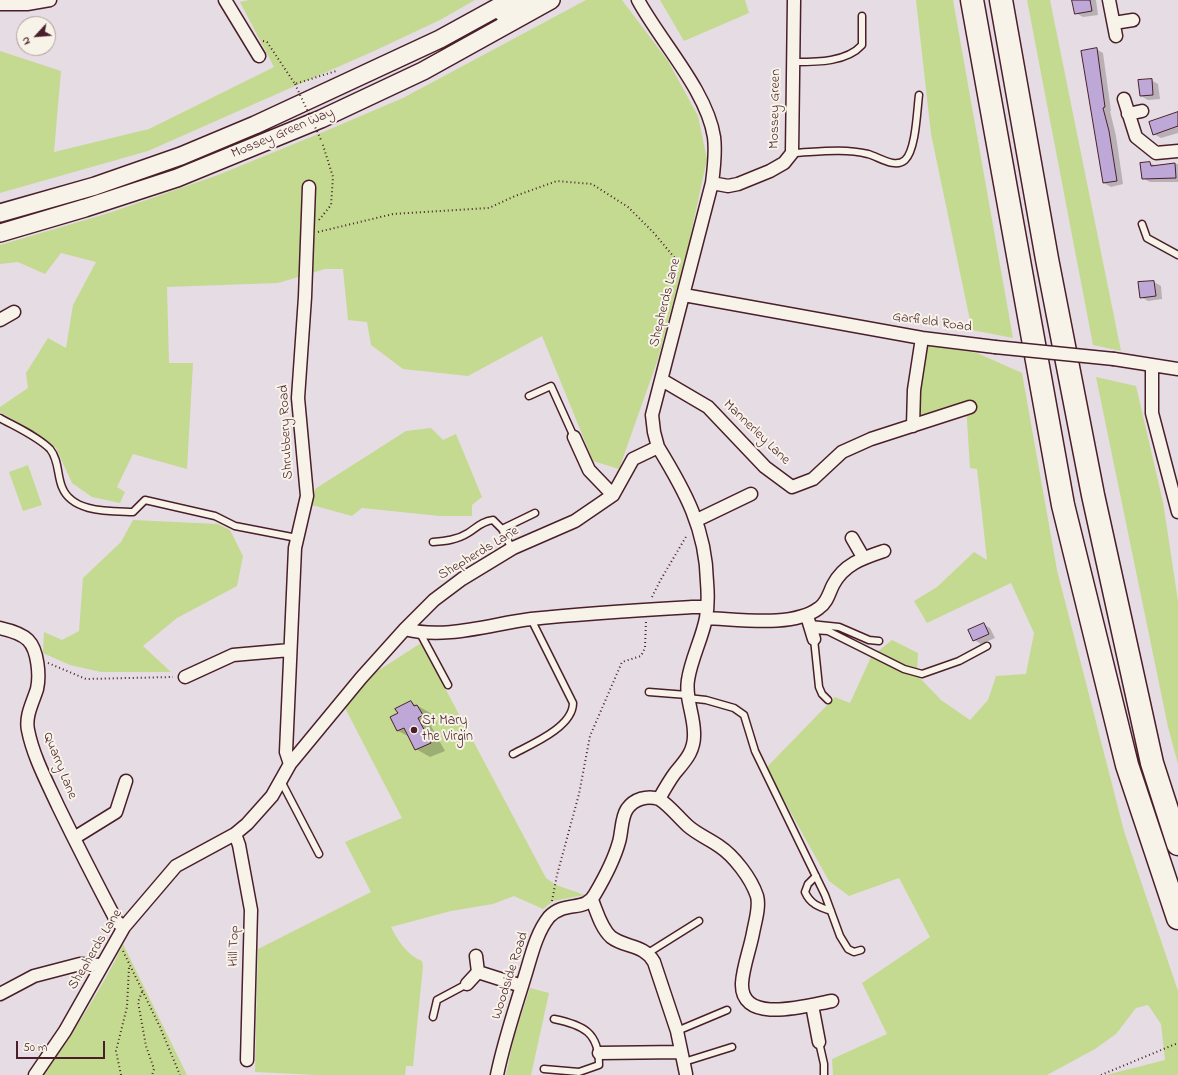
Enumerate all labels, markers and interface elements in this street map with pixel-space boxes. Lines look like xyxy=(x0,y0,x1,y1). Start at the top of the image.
north arrow xyxy=(16,16,56,56)
text: N xyxy=(17,34,35,48)
street label: Mossey Green xyxy=(767,69,785,149)
street label: Mossey Green Way xyxy=(229,105,337,163)
street label: Shepherds Lane xyxy=(647,257,685,349)
street label: Garfield Road xyxy=(891,309,973,337)
street label: Shrubbery Road xyxy=(276,384,298,480)
street label: Mannerley Lane xyxy=(719,397,793,469)
street label: Shepherds Lane xyxy=(436,523,522,585)
place label: St Mary the Virgin xyxy=(422,714,473,746)
marker: St Mary the Virgin xyxy=(409,725,419,735)
street label: Quarry Lane xyxy=(38,730,80,802)
street label: Shepherds Lane xyxy=(65,907,127,993)
street label: Hill Top xyxy=(226,925,244,967)
street label: Woodside Road xyxy=(489,930,533,1022)
scale bar xyxy=(18,1033,107,1059)
text: 50 m xyxy=(23,1039,47,1057)

